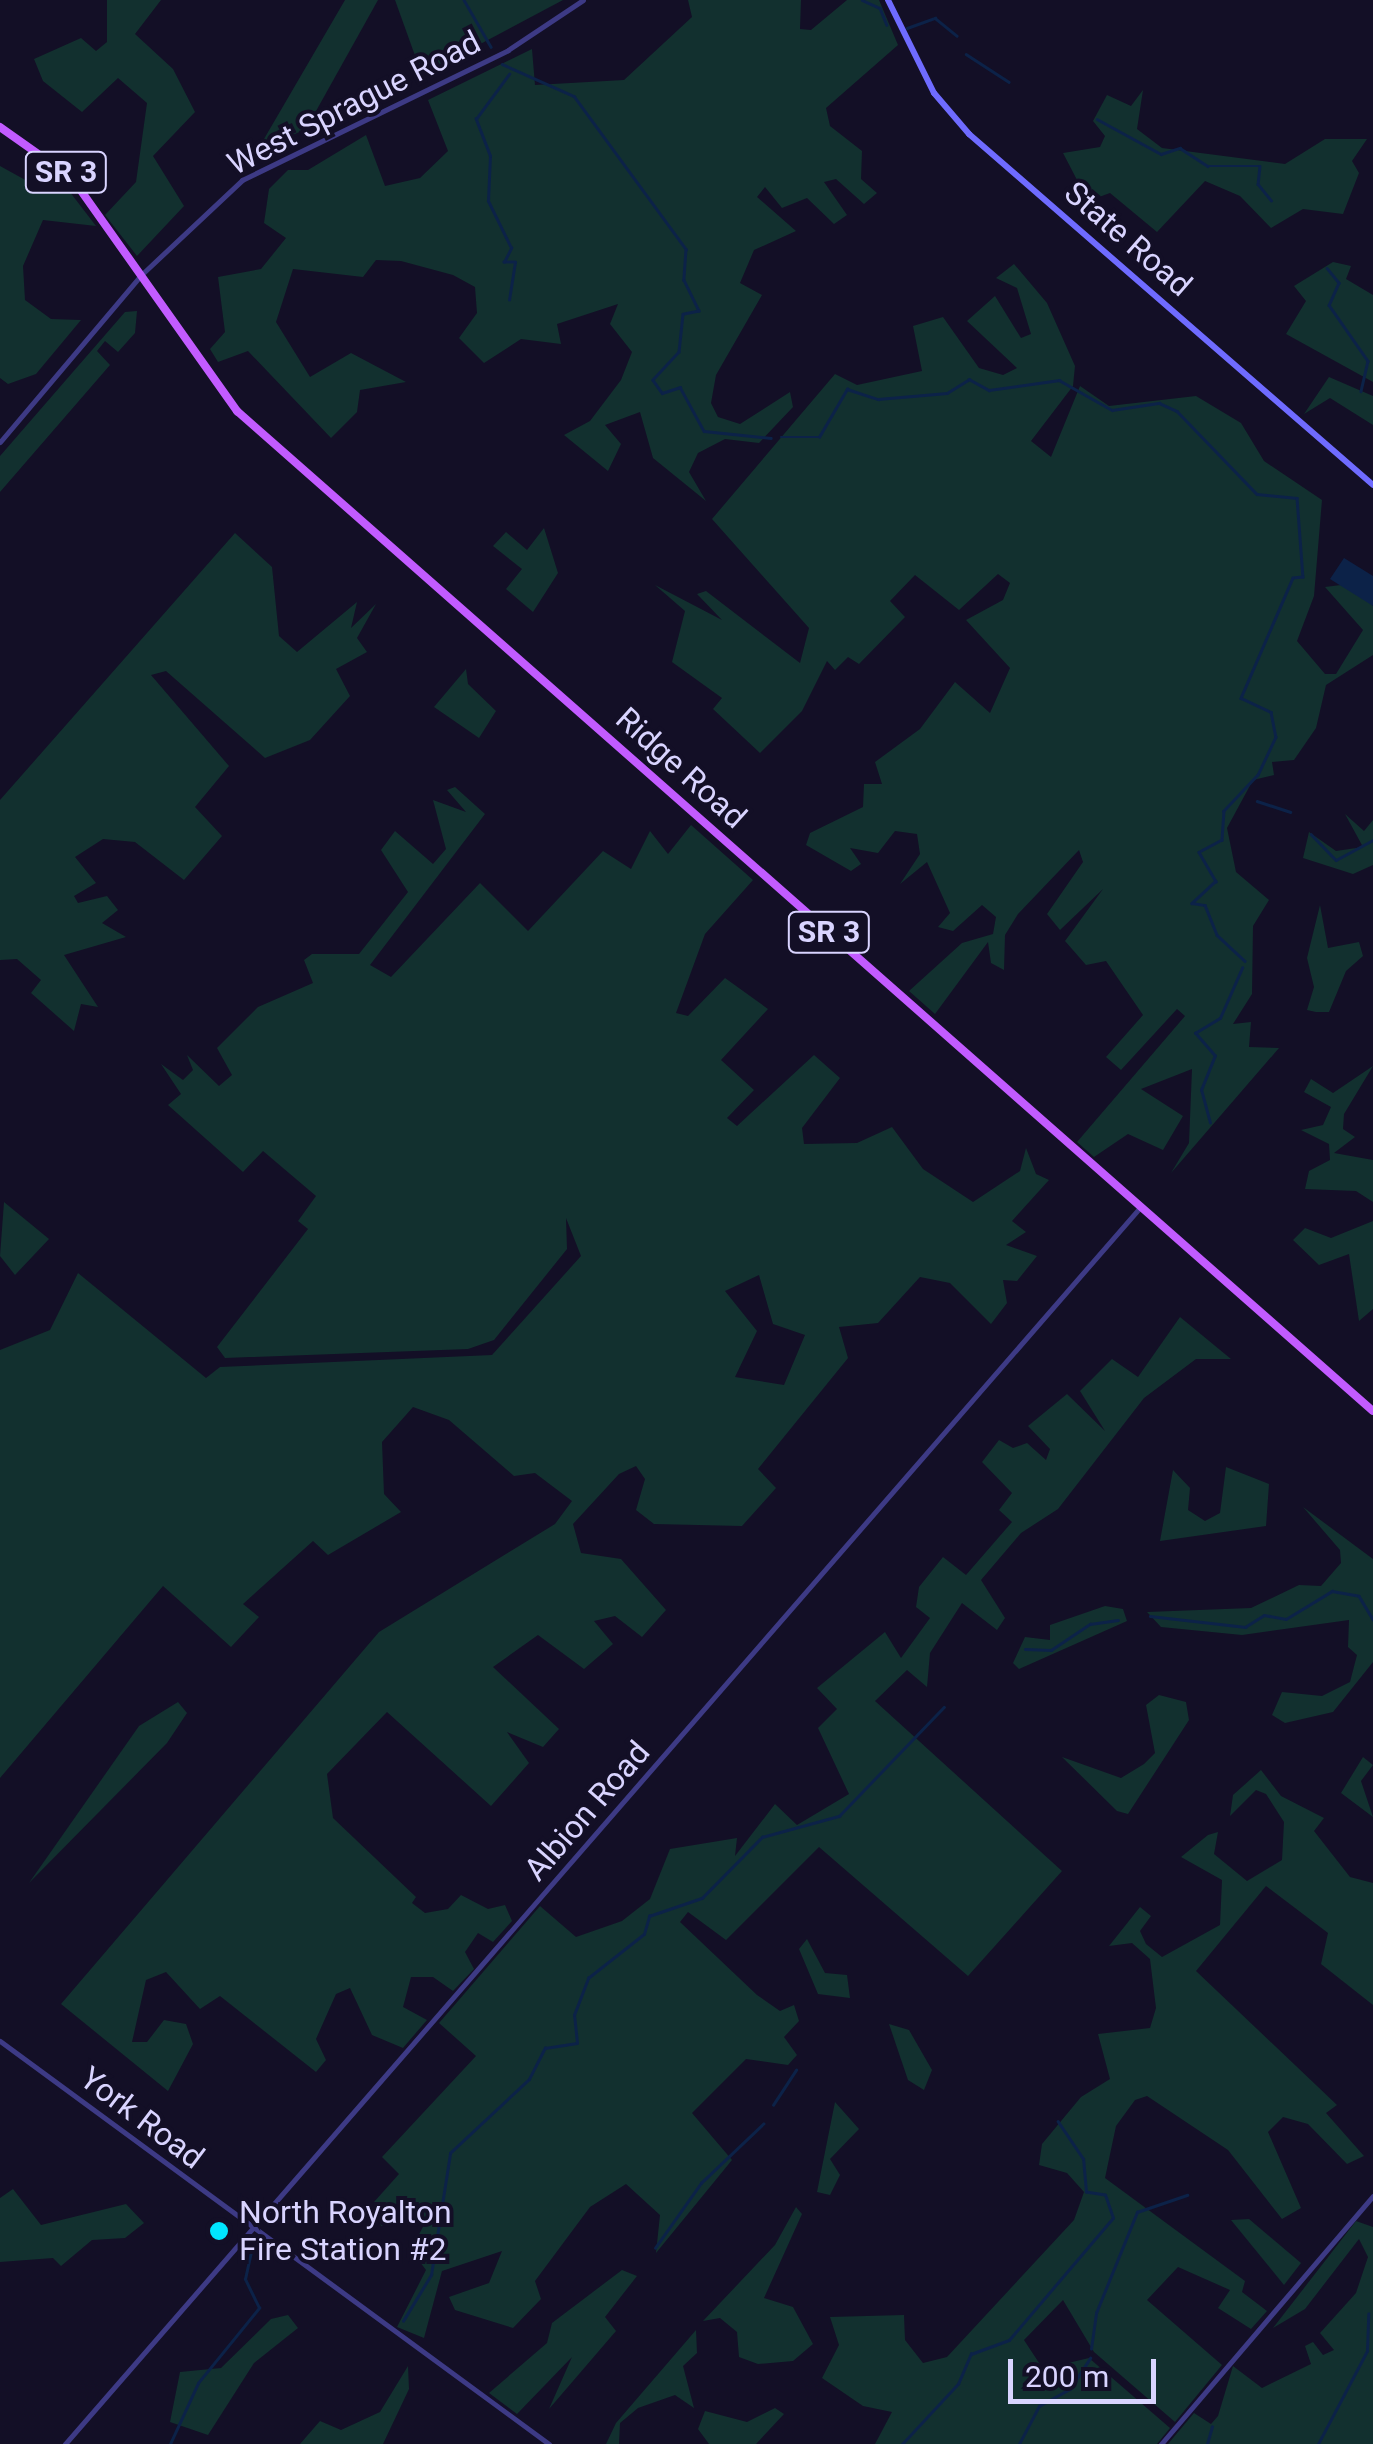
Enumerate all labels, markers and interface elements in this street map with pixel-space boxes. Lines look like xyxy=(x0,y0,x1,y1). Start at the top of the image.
street label: West Sprague Road xyxy=(221,23,487,183)
road number: SR 3 xyxy=(23,147,108,197)
street label: State Road xyxy=(1057,173,1199,305)
street label: Ridge Road xyxy=(608,700,754,836)
road number: SR 3 xyxy=(786,907,872,957)
street label: Albion Road xyxy=(516,1734,658,1888)
street label: York Road xyxy=(73,2059,211,2177)
place label: North Royalton Fire Station #2 xyxy=(239,2194,452,2269)
marker: North Royalton Fire Station #2 xyxy=(208,2220,230,2242)
scale bar xyxy=(1013,2339,1160,2401)
text: 200 m xyxy=(1025,2359,1109,2394)

